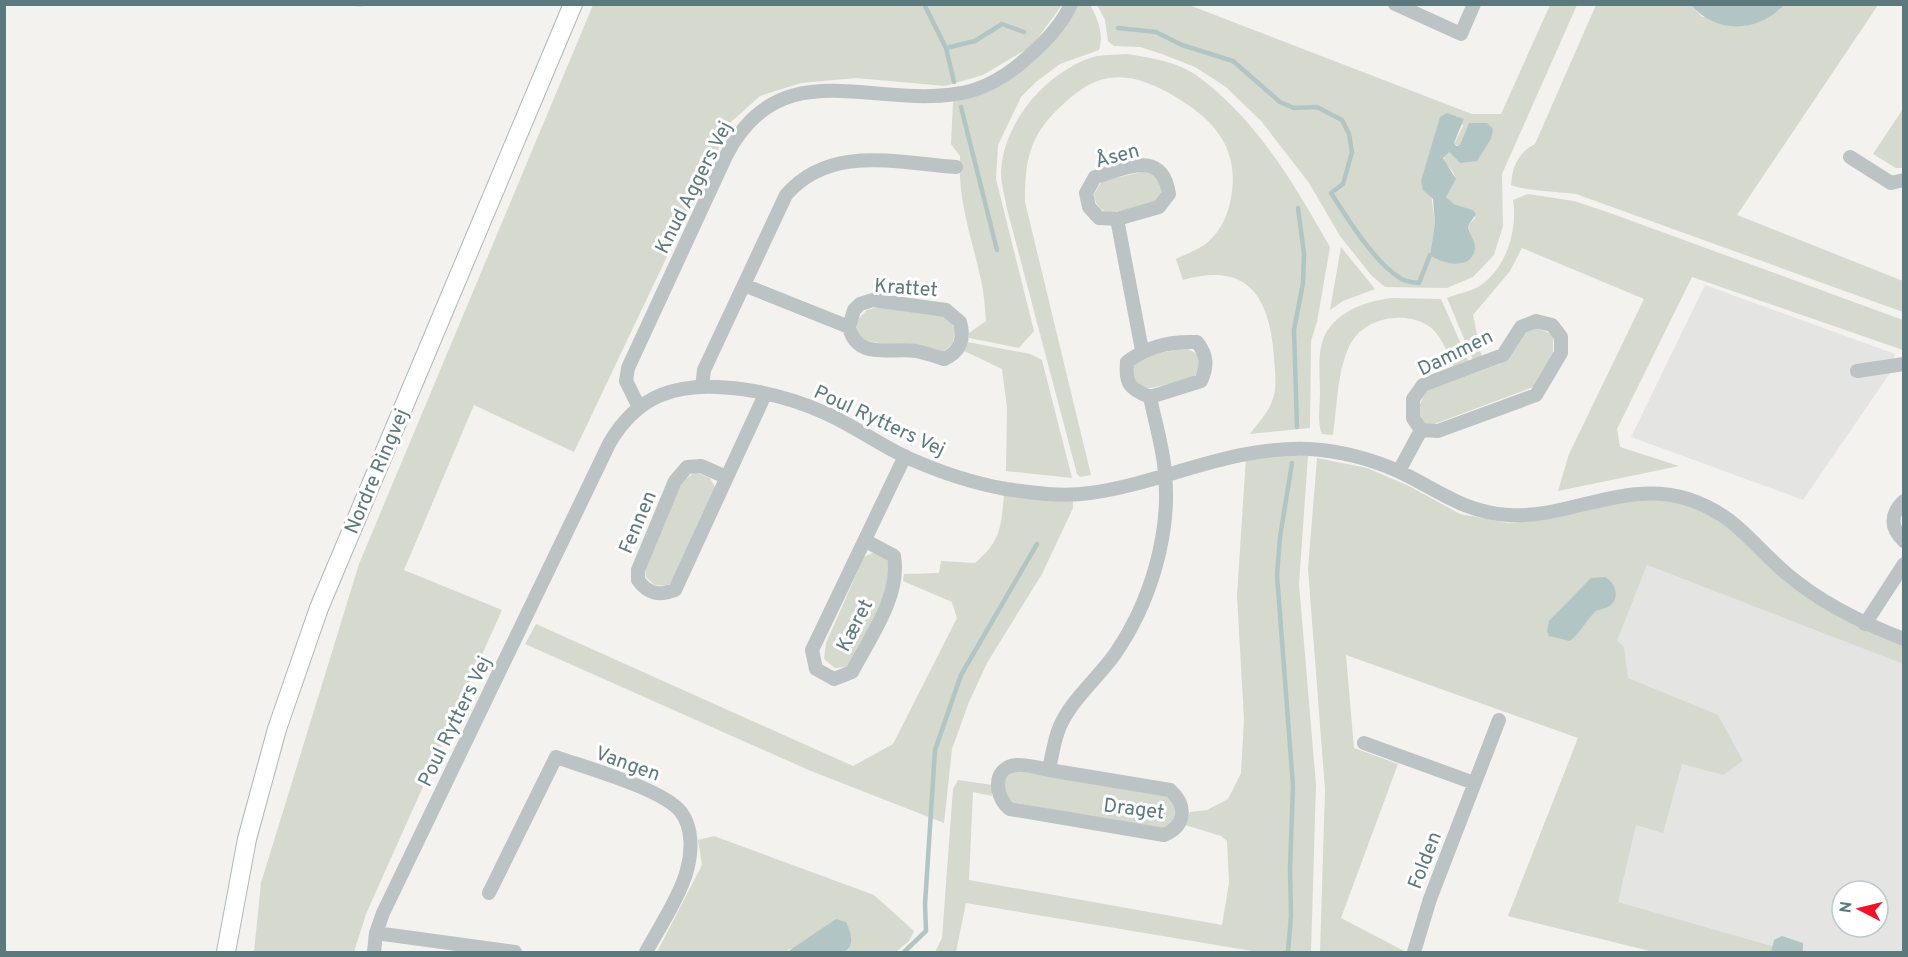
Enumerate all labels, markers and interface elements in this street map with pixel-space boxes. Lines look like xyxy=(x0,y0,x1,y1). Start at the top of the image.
street label: Knud Aggers Vej xyxy=(650,117,739,259)
street label: Åsen xyxy=(1092,138,1143,175)
street label: Krattet xyxy=(873,274,938,304)
street label: Dammen xyxy=(1414,324,1498,383)
street label: Poul Rytters Vej xyxy=(809,380,949,464)
street label: Nordre Ringvej xyxy=(340,405,416,538)
street label: Fennen xyxy=(614,487,664,558)
street label: Kæret xyxy=(832,595,880,657)
street label: Poul Rytters Vej xyxy=(413,652,499,791)
street label: Vangen xyxy=(591,741,663,789)
street label: Draget xyxy=(1102,793,1166,827)
street label: Folden xyxy=(1403,828,1449,893)
north arrow xyxy=(1830,879,1890,939)
text: N xyxy=(1836,900,1858,914)

